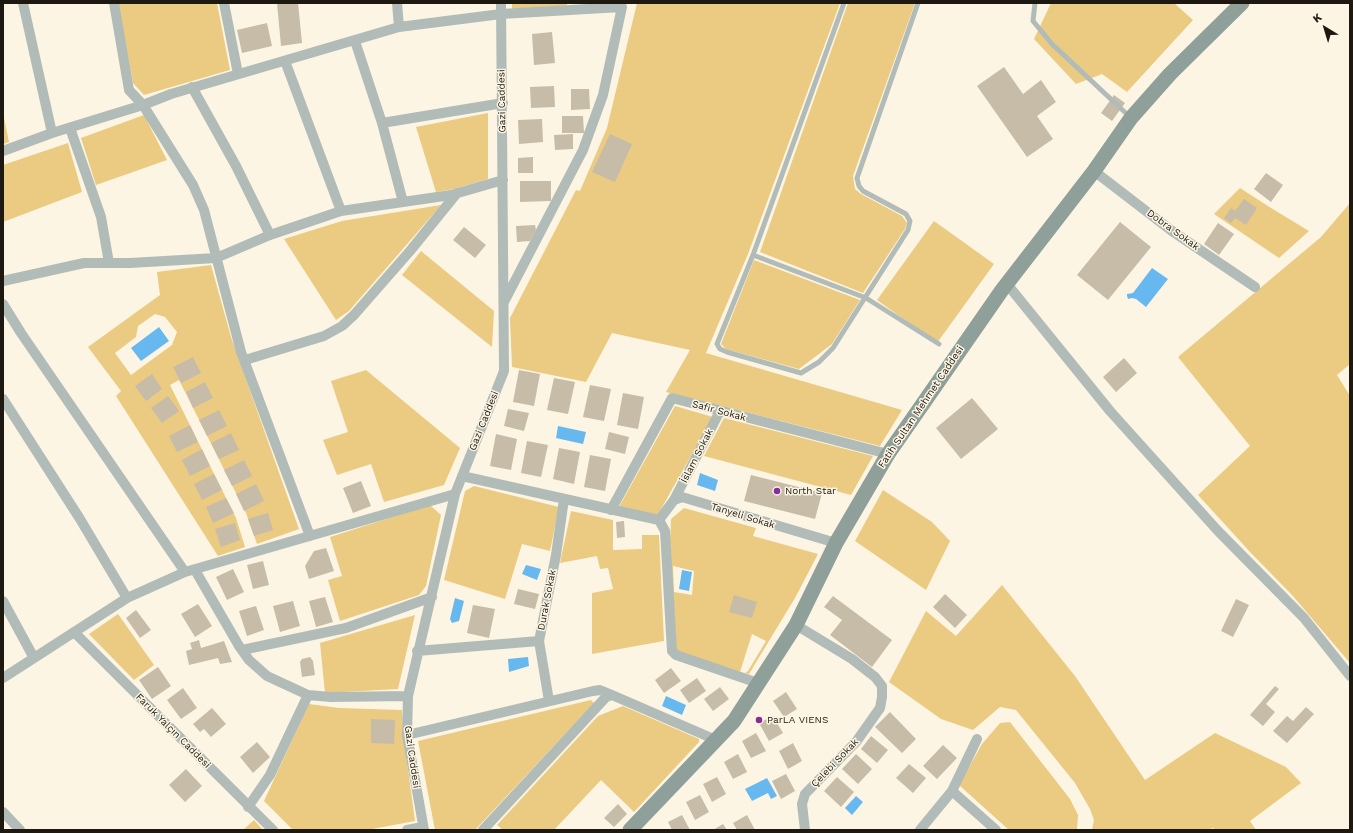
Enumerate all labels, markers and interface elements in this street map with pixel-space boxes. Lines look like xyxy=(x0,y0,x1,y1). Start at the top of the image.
north arrow xyxy=(1305,8,1345,48)
text: K xyxy=(1310,11,1324,26)
street label: Gazi Caddesi xyxy=(495,69,509,133)
street label: Dobra Sokak xyxy=(1144,207,1202,253)
street label: Fatih Sultan Mehmet Caddesi xyxy=(876,344,966,470)
street label: Gazi Caddesi xyxy=(467,390,501,452)
street label: Safir Sokak xyxy=(691,398,747,424)
street label: İslam Sokak xyxy=(678,427,716,485)
place label: North Star xyxy=(785,485,836,497)
marker: North Star xyxy=(772,486,782,496)
street label: Tanyeli Sokak xyxy=(710,501,776,531)
street label: Durak Sokak xyxy=(535,569,559,631)
street label: Faruk Yalçın Caddesi xyxy=(133,691,213,771)
place label: ParLA VIENS xyxy=(767,714,828,726)
marker: ParLA VIENS xyxy=(754,715,764,725)
street label: Gazi Caddesi xyxy=(402,725,422,789)
street label: Çelebi Sokak xyxy=(809,736,861,790)

